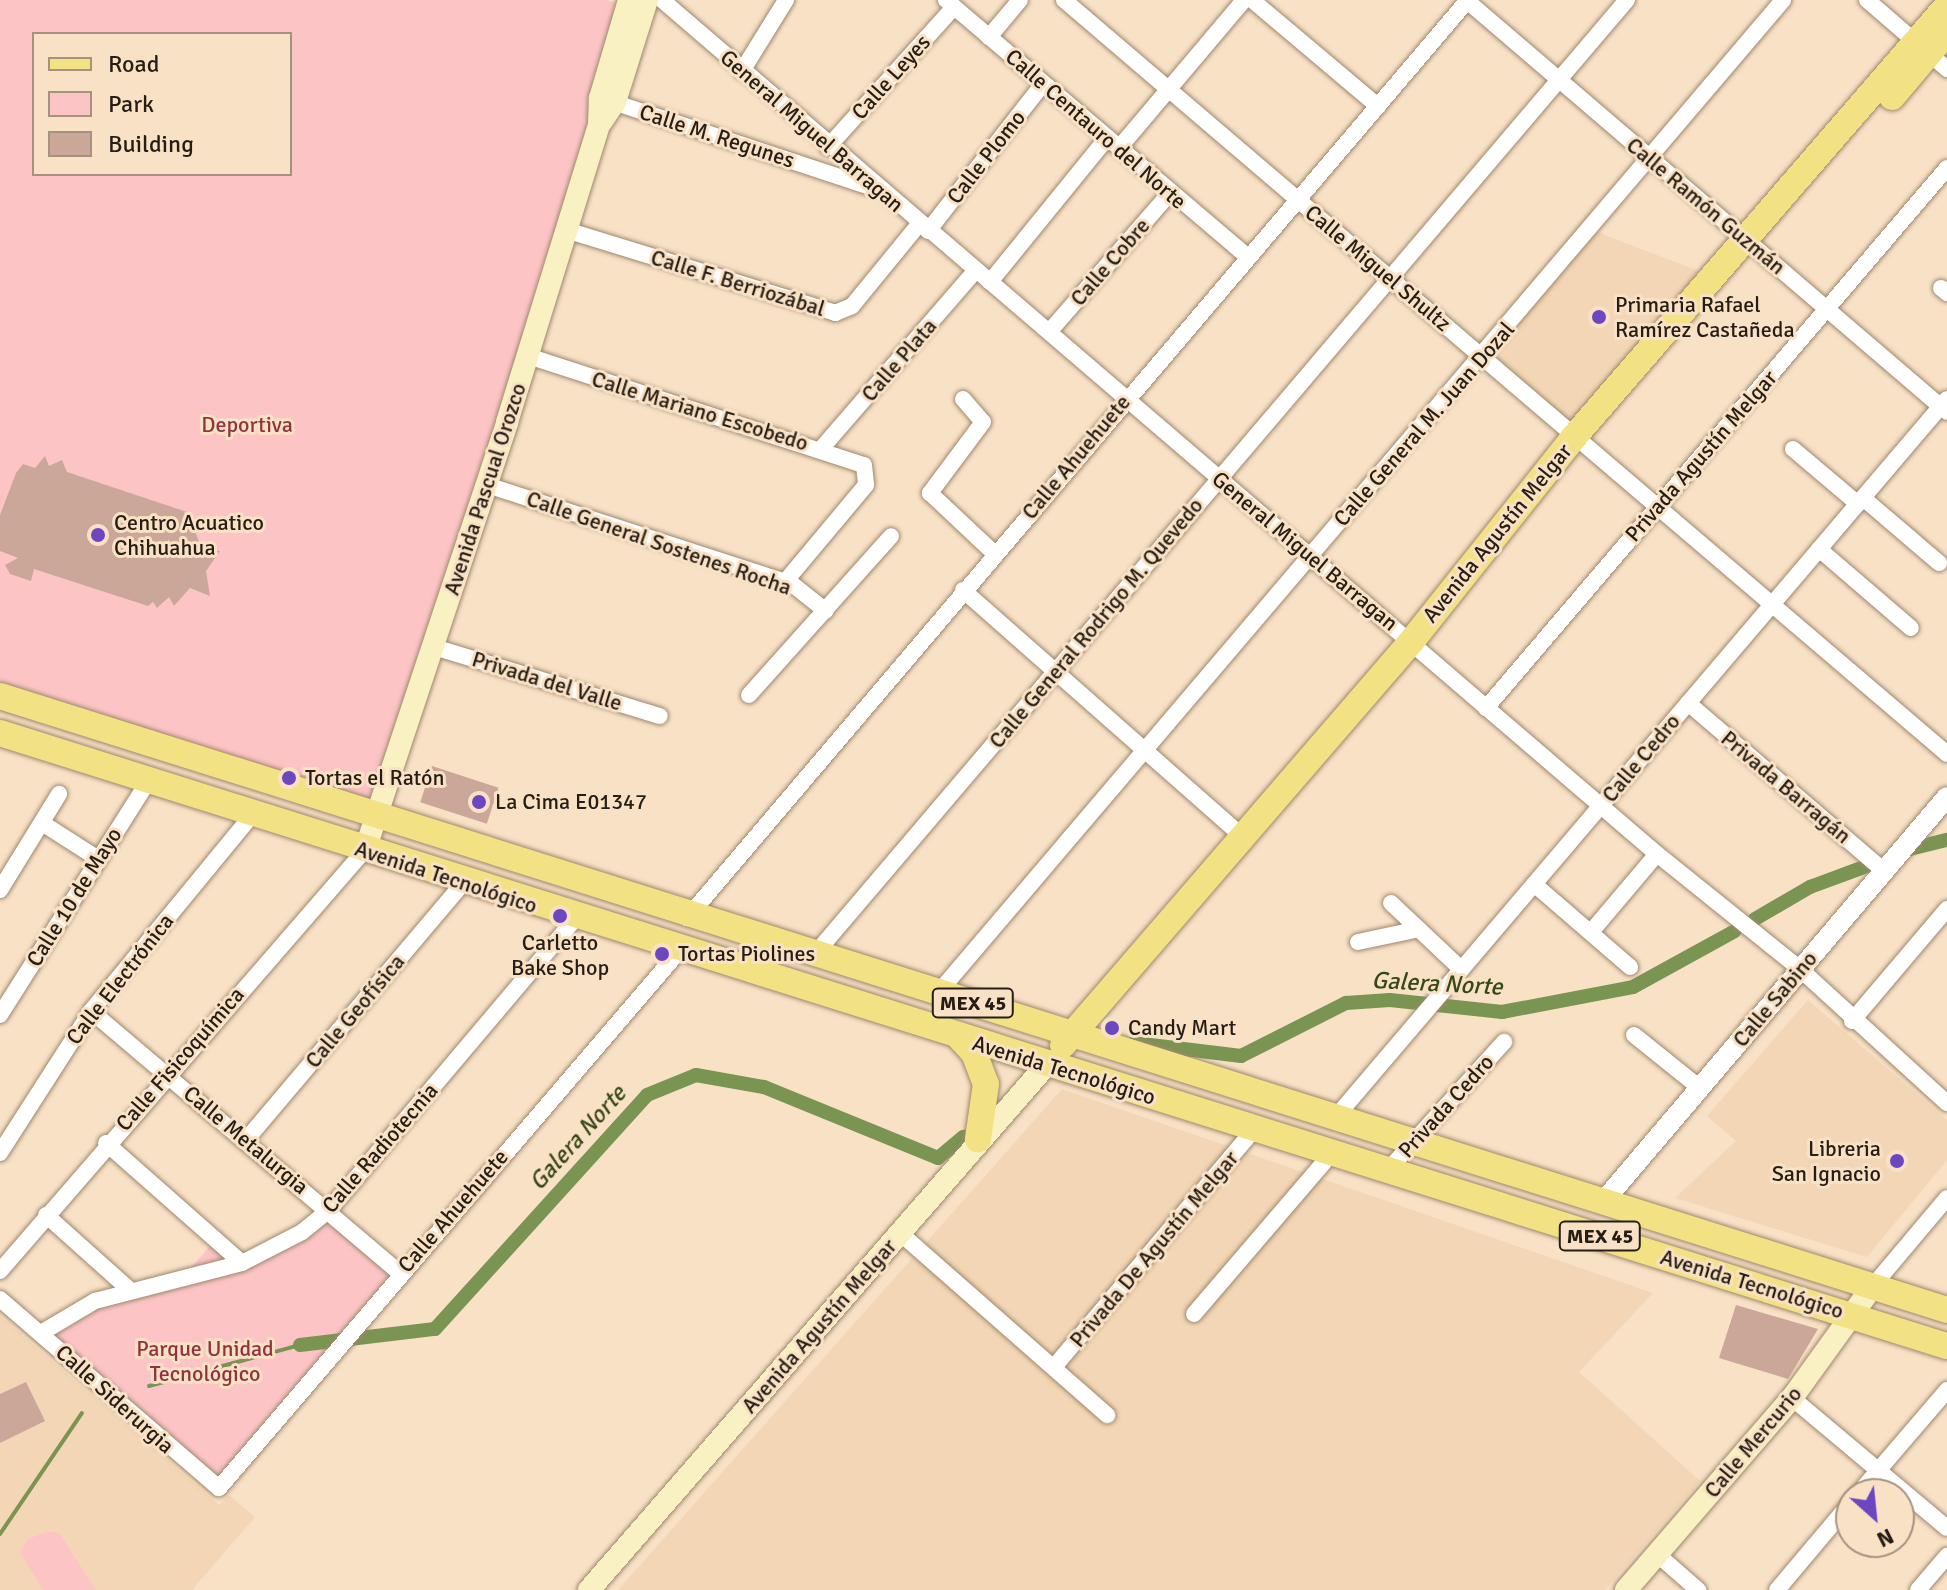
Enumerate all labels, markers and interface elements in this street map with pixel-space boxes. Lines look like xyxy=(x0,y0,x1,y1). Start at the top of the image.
street label: Calle Leyes xyxy=(846,29,936,125)
legend xyxy=(32,32,292,176)
street label: Calle Centauro del Norte xyxy=(1000,43,1192,215)
street label: General Miguel Barragan xyxy=(715,44,909,218)
text: Road xyxy=(108,49,159,79)
text: Park xyxy=(108,89,154,119)
street label: Calle M. Regunes xyxy=(636,99,798,173)
street label: Calle Plomo xyxy=(941,105,1031,209)
text: Building xyxy=(108,129,194,159)
street label: Calle Ramón Guzmán xyxy=(1621,132,1791,280)
street label: Calle Miguel Shultz xyxy=(1300,199,1456,337)
street label: Calle Cobre xyxy=(1065,213,1155,311)
street label: Calle F. Berriozábal xyxy=(648,244,828,322)
place label: Primaria Rafael Ramírez Castañeda xyxy=(1615,291,1795,342)
marker: Primaria Rafael Ramírez Castañeda xyxy=(1590,308,1608,326)
street label: Calle Plata xyxy=(856,313,942,407)
street label: Calle General M. Juan Dozal xyxy=(1328,316,1520,532)
street label: Privada Agustín Melgar xyxy=(1619,365,1783,547)
street label: Calle Mariano Escobedo xyxy=(589,366,811,456)
street label: Avenida Pascual Orozco xyxy=(438,380,532,598)
street label: Calle Ahuehuete xyxy=(1016,389,1136,525)
park label: Deportiva xyxy=(201,412,293,438)
street label: Avenida Agustín Melgar xyxy=(1417,438,1577,628)
street label: General Miguel Barragan xyxy=(1207,466,1403,636)
street label: Calle General Sostenes Rocha xyxy=(523,485,795,601)
street label: Calle General Rodrigo M. Quevedo xyxy=(983,492,1209,754)
place label: Centro Acuatico Chihuahua xyxy=(114,509,264,560)
marker: Centro Acuatico Chihuahua xyxy=(89,526,107,544)
street label: Privada del Valle xyxy=(469,646,625,716)
street label: Calle Cedro xyxy=(1596,708,1686,808)
street label: Privada Barragán xyxy=(1716,725,1856,849)
place label: Tortas el Ratón xyxy=(305,765,445,791)
marker: Tortas el Ratón xyxy=(280,769,298,787)
place label: La Cima E01347 xyxy=(495,789,647,815)
marker: La Cima E01347 xyxy=(470,793,488,811)
street label: Calle 10 de Mayo xyxy=(21,823,127,971)
street label: Avenida Tecnológico xyxy=(352,835,540,919)
marker: Carletto Bake Shop xyxy=(551,907,569,925)
street label: Calle Electrónica xyxy=(61,908,179,1050)
place label: Carletto Bake Shop xyxy=(511,929,609,980)
place label: Tortas Piolines xyxy=(678,941,815,967)
marker: Tortas Piolines xyxy=(653,945,671,963)
street label: Calle Sabino xyxy=(1727,946,1823,1052)
street label: Calle Geofísica xyxy=(300,949,410,1073)
water label: Galera Norte xyxy=(1371,966,1503,1002)
street label: Calle Fisicoquímica xyxy=(110,982,250,1136)
road number: MEX 45 xyxy=(931,987,1015,1019)
place label: Candy Mart xyxy=(1128,1015,1236,1041)
marker: Candy Mart xyxy=(1103,1019,1121,1037)
street label: Avenida Tecnológico xyxy=(969,1030,1159,1110)
street label: Privada Cedro xyxy=(1393,1049,1499,1163)
street label: Calle Radiotecnia xyxy=(316,1078,444,1218)
street label: Calle Metalurgia xyxy=(178,1080,314,1200)
water label: Galera Norte xyxy=(524,1080,632,1196)
place label: Libreria San Ignacio xyxy=(1772,1135,1881,1186)
street label: Calle Ahuehuete xyxy=(392,1144,514,1278)
street label: Privada De Agustín Melgar xyxy=(1064,1145,1244,1353)
marker: Libreria San Ignacio xyxy=(1888,1152,1906,1170)
road number: MEX 45 xyxy=(1558,1220,1642,1252)
street label: Avenida Agustín Melgar xyxy=(736,1233,902,1419)
street label: Avenida Tecnológico xyxy=(1657,1244,1847,1324)
park label: Parque Unidad Tecnológico xyxy=(136,1335,274,1386)
street label: Calle Siderurgia xyxy=(50,1339,180,1459)
street label: Calle Mercurio xyxy=(1699,1381,1807,1503)
north arrow xyxy=(1835,1478,1915,1558)
text: N xyxy=(1872,1523,1898,1554)

